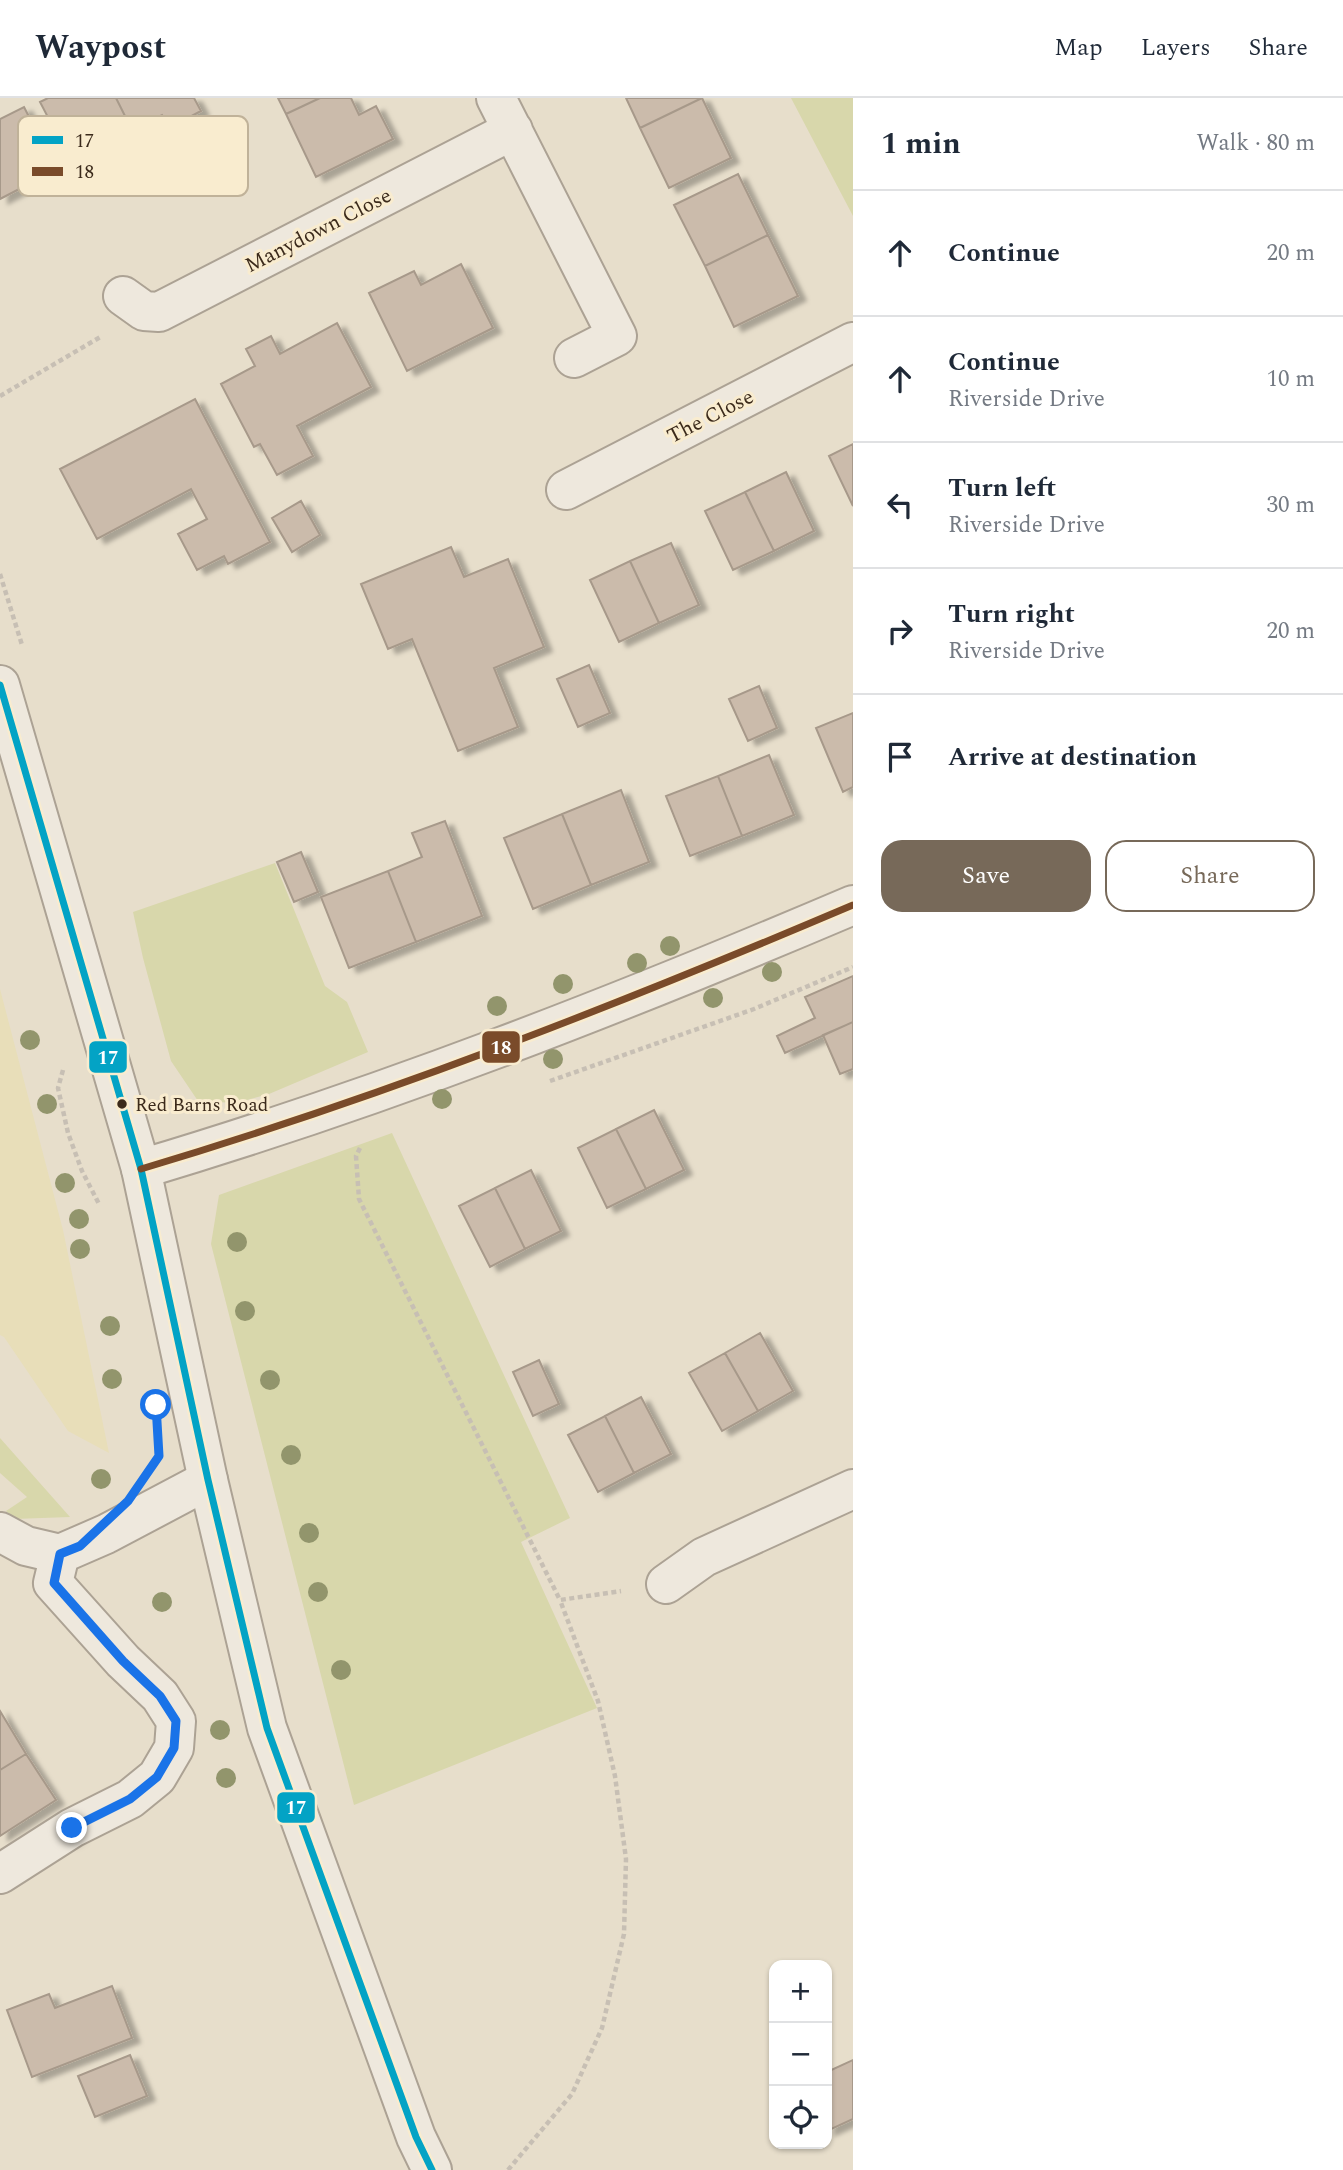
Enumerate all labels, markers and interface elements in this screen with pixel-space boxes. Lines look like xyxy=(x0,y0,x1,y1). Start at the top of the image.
text: Waypost xyxy=(35,23,166,73)
text: Map xyxy=(1054,30,1103,66)
text: Layers xyxy=(1141,30,1211,66)
text: Share xyxy=(1249,30,1308,66)
legend xyxy=(18,116,248,196)
text: 1 min xyxy=(881,121,961,167)
text: Walk · 80 m xyxy=(1196,126,1315,161)
text: 17 xyxy=(75,127,94,156)
text: 18 xyxy=(75,158,94,187)
street label: Manydown Close xyxy=(240,180,397,282)
text: Continue xyxy=(948,233,1060,273)
icon: ahead xyxy=(881,234,919,272)
text: 20 m xyxy=(1266,236,1315,271)
text: Continue xyxy=(948,342,1060,382)
icon: ahead xyxy=(881,360,919,398)
text: 10 m xyxy=(1266,362,1315,397)
street label: The Close xyxy=(661,381,760,452)
text: Riverside Drive xyxy=(948,382,1105,417)
text: Turn left xyxy=(948,468,1056,508)
icon: left xyxy=(881,486,919,524)
text: 30 m xyxy=(1266,488,1315,523)
text: Riverside Drive xyxy=(948,508,1105,543)
text: Turn right xyxy=(948,594,1075,634)
icon: right xyxy=(881,612,919,650)
text: 20 m xyxy=(1266,614,1315,649)
text: Riverside Drive xyxy=(948,634,1105,669)
text: Arrive at destination xyxy=(948,737,1197,777)
icon: arrive xyxy=(881,738,919,776)
button: Save xyxy=(881,840,1091,912)
button: Share xyxy=(1105,840,1315,912)
line badge: 18 xyxy=(481,1030,521,1064)
text: 18 xyxy=(490,1034,512,1063)
line badge: 17 xyxy=(88,1040,128,1074)
text: 17 xyxy=(97,1044,119,1073)
place label: Red Barns Road xyxy=(135,1091,268,1120)
marker: Red Barns Road xyxy=(115,1097,129,1111)
route start xyxy=(140,1389,171,1420)
line badge: 17 xyxy=(276,1791,316,1824)
text: 17 xyxy=(285,1794,307,1823)
route end xyxy=(56,1812,87,1843)
map controls xyxy=(769,1960,832,2149)
button: + xyxy=(769,1960,832,2023)
button: − xyxy=(769,2023,832,2086)
button: locate xyxy=(769,2086,832,2149)

